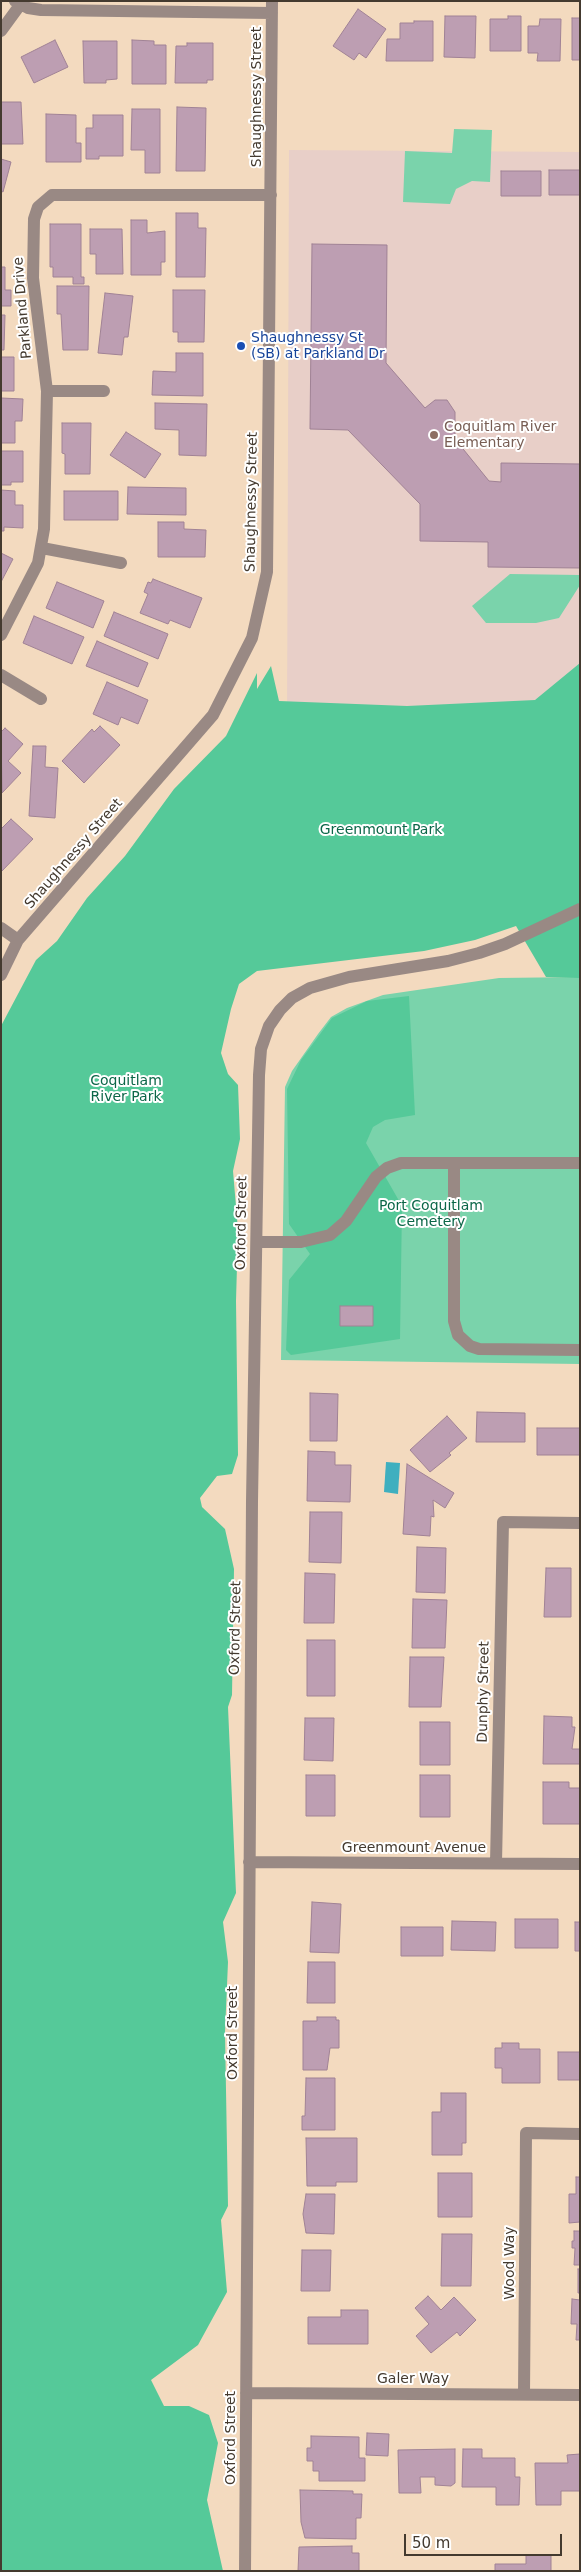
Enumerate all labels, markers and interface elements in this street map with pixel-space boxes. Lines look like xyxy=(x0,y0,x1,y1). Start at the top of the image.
street label: Shaughnessy Street xyxy=(249,27,265,167)
street label: Parkland Drive xyxy=(10,256,36,360)
place label: Shaughnessy St (SB) at Parkland Dr xyxy=(251,330,385,362)
marker: Shaughnessy St (SB) at Parkland Dr xyxy=(235,340,247,352)
place label: Coquitlam River Elementary xyxy=(444,419,556,452)
marker: Coquitlam River Elementary xyxy=(428,429,440,441)
street label: Shaughnessy Street xyxy=(242,432,262,572)
street label: Shaughnessy Street xyxy=(22,796,126,912)
park label: Greenmount Park xyxy=(320,822,442,838)
park label: Coquitlam River Park xyxy=(90,1073,162,1106)
street label: Oxford Street xyxy=(233,1176,251,1270)
park label: Port Coquitlam Cemetery xyxy=(379,1198,483,1230)
street label: Oxford Street xyxy=(227,1581,245,1675)
street label: Dunphy Street xyxy=(475,1641,493,1743)
street label: Greenmount Avenue xyxy=(342,1840,486,1856)
street label: Oxford Street xyxy=(225,1986,241,2080)
street label: Wood Way xyxy=(502,2226,518,2300)
street label: Galer Way xyxy=(377,2371,449,2387)
street label: Oxford Street xyxy=(223,2391,239,2485)
scale bar xyxy=(406,2524,564,2556)
text: 50 m xyxy=(412,2534,450,2552)

